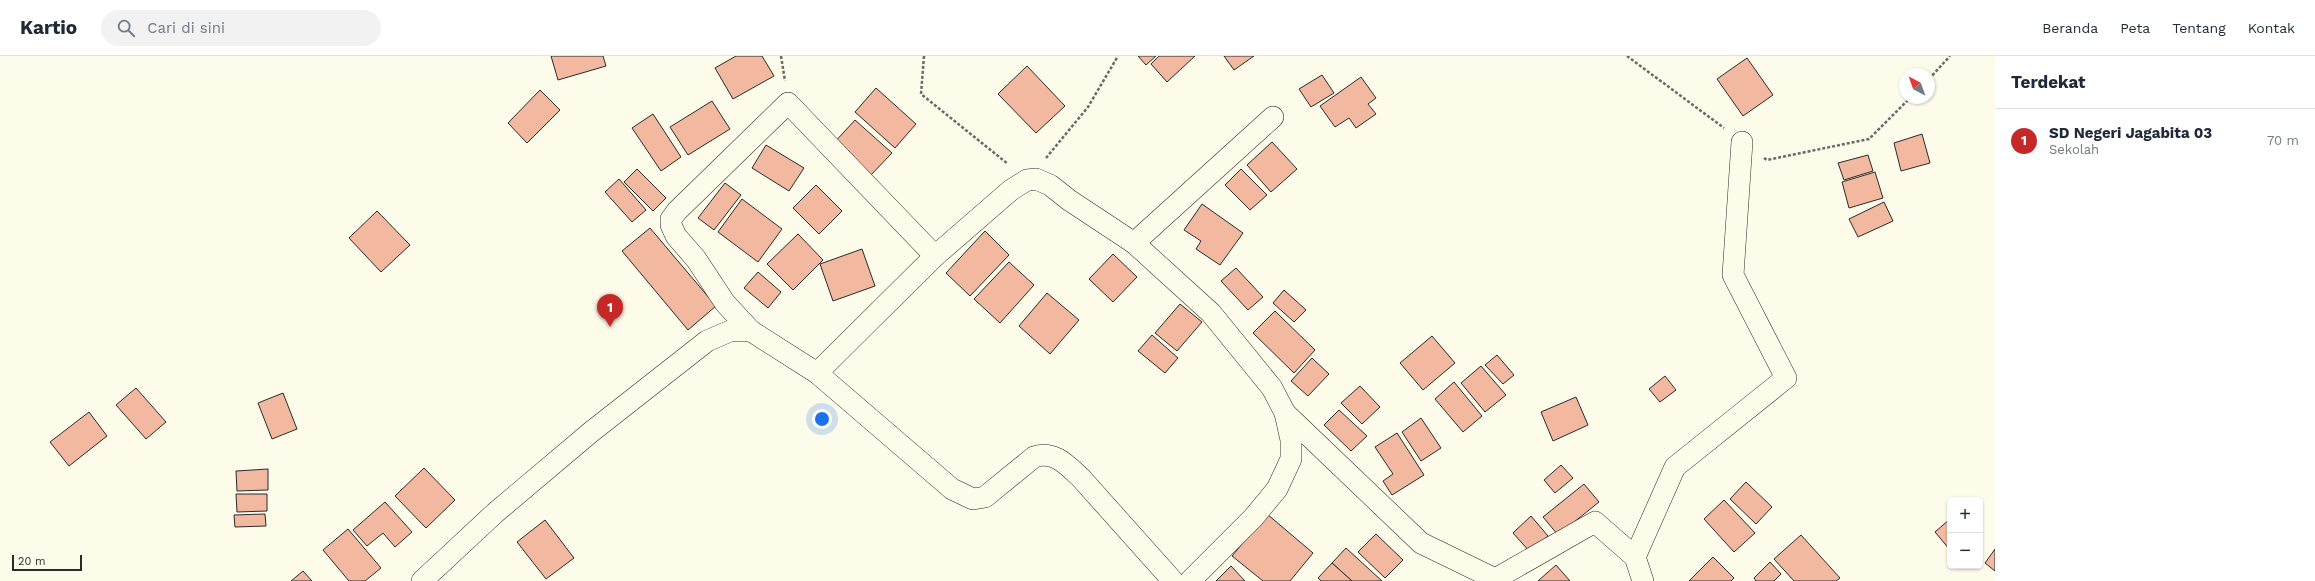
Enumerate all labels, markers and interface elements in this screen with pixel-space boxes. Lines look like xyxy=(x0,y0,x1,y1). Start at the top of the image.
search box xyxy=(101,10,381,46)
text: Kartio xyxy=(20,16,77,39)
icon: search xyxy=(115,17,137,39)
text: Cari di sini xyxy=(147,19,225,37)
text: Beranda xyxy=(2042,20,2098,36)
text: Peta xyxy=(2120,20,2150,36)
text: Tentang xyxy=(2172,20,2226,36)
text: Kontak xyxy=(2248,20,2295,36)
north arrow xyxy=(1899,68,1935,104)
text: Terdekat xyxy=(2011,72,2086,92)
text: SD Negeri Jagabita 03 xyxy=(2049,124,2212,142)
text: 1 xyxy=(2021,133,2027,148)
text: 70 m xyxy=(2267,133,2299,148)
text: Sekolah xyxy=(2049,142,2099,157)
pin: 1 xyxy=(597,294,623,327)
your location xyxy=(812,409,832,429)
map controls xyxy=(1947,497,1983,569)
button: + xyxy=(1947,497,1983,533)
button: − xyxy=(1947,533,1983,569)
scale bar xyxy=(12,553,82,572)
text: 20 m xyxy=(18,555,46,568)

